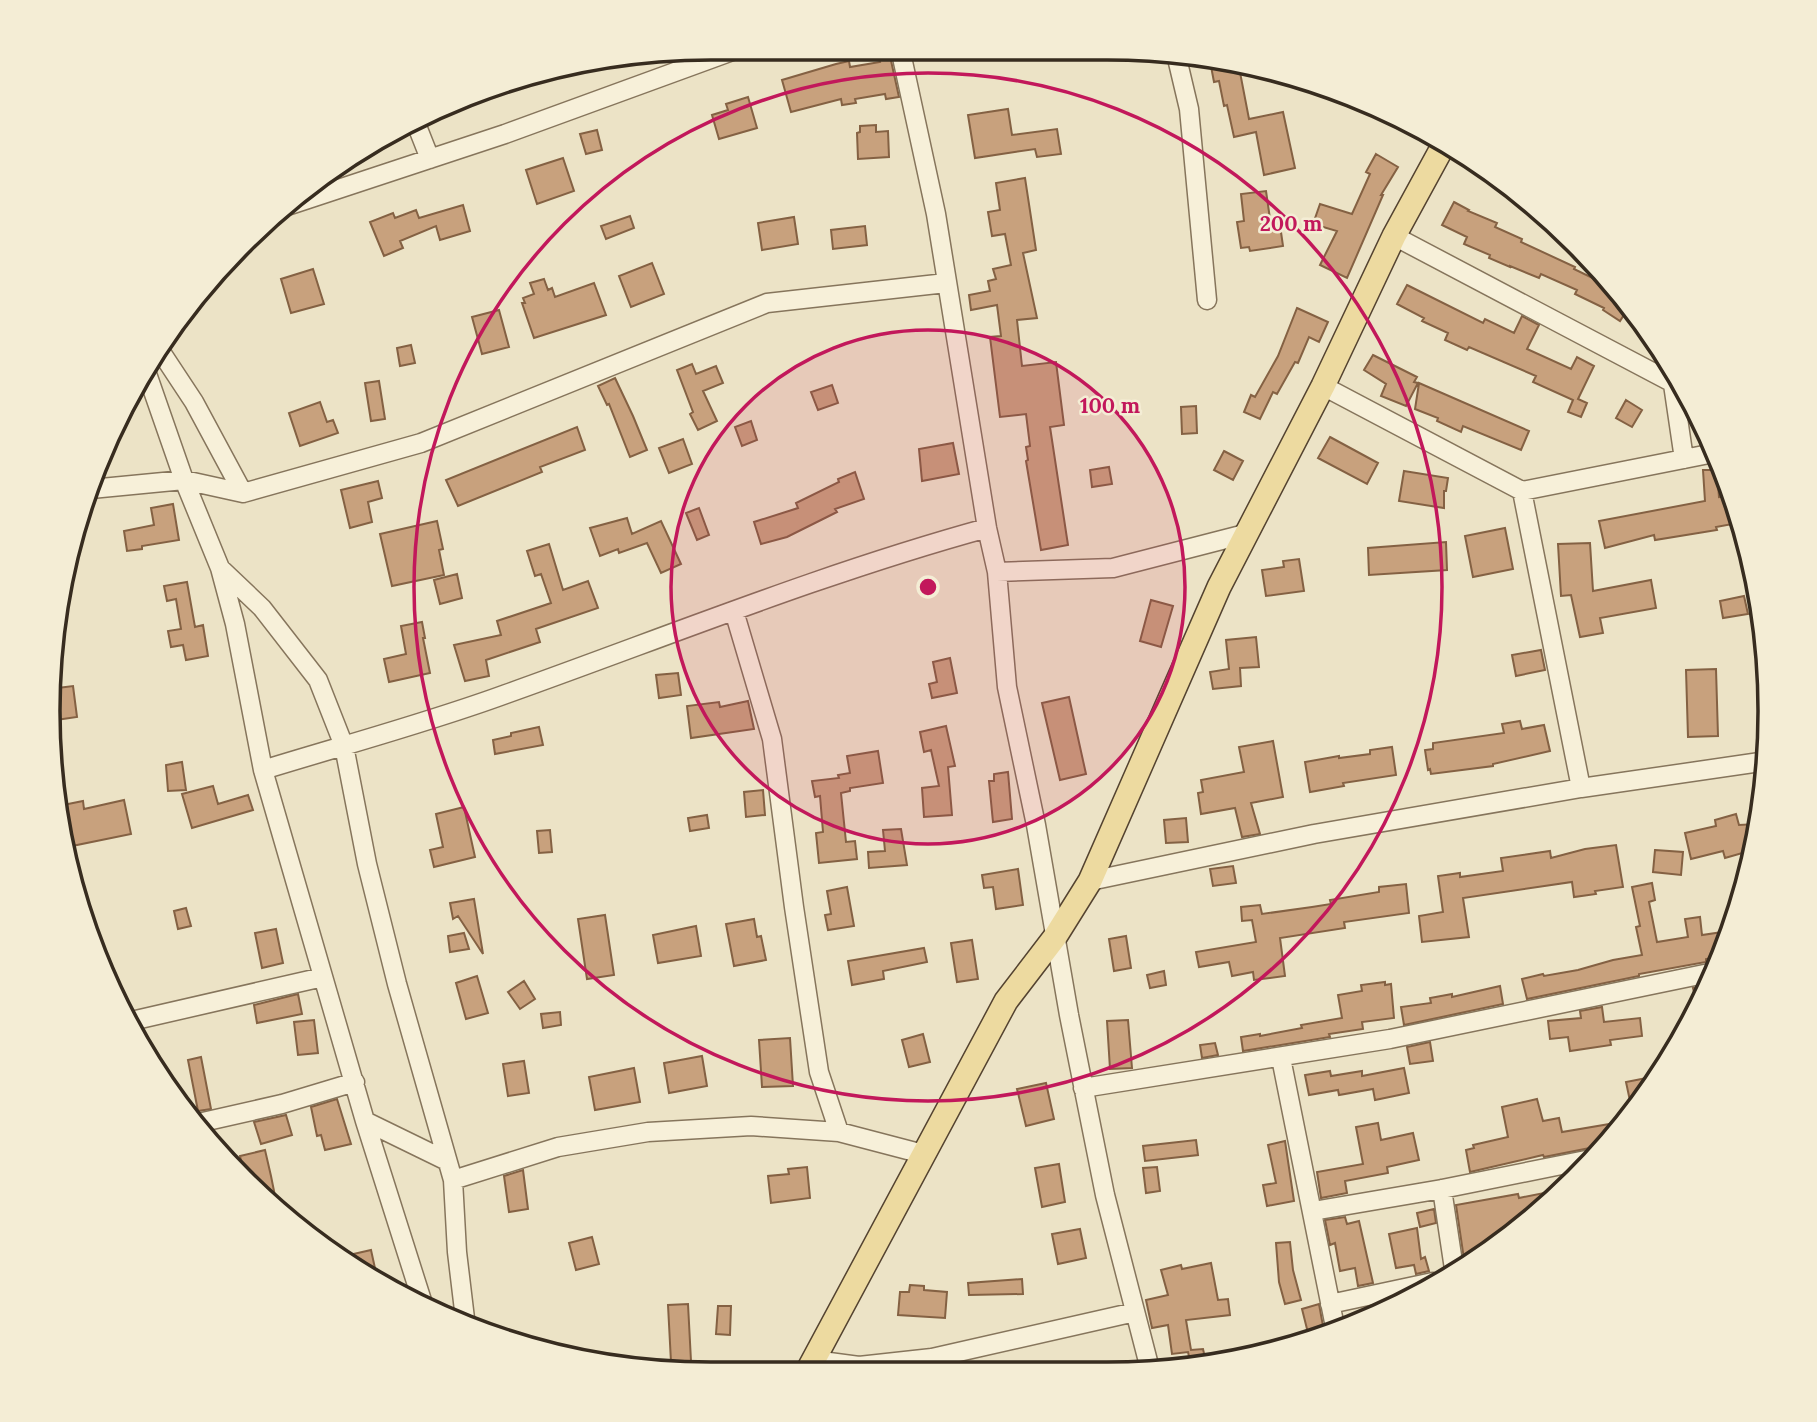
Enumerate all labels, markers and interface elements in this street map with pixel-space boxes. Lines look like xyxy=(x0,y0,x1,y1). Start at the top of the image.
text: 200 m xyxy=(1260,210,1322,237)
text: 100 m xyxy=(1080,392,1140,419)
centre of rings xyxy=(916,575,940,599)

